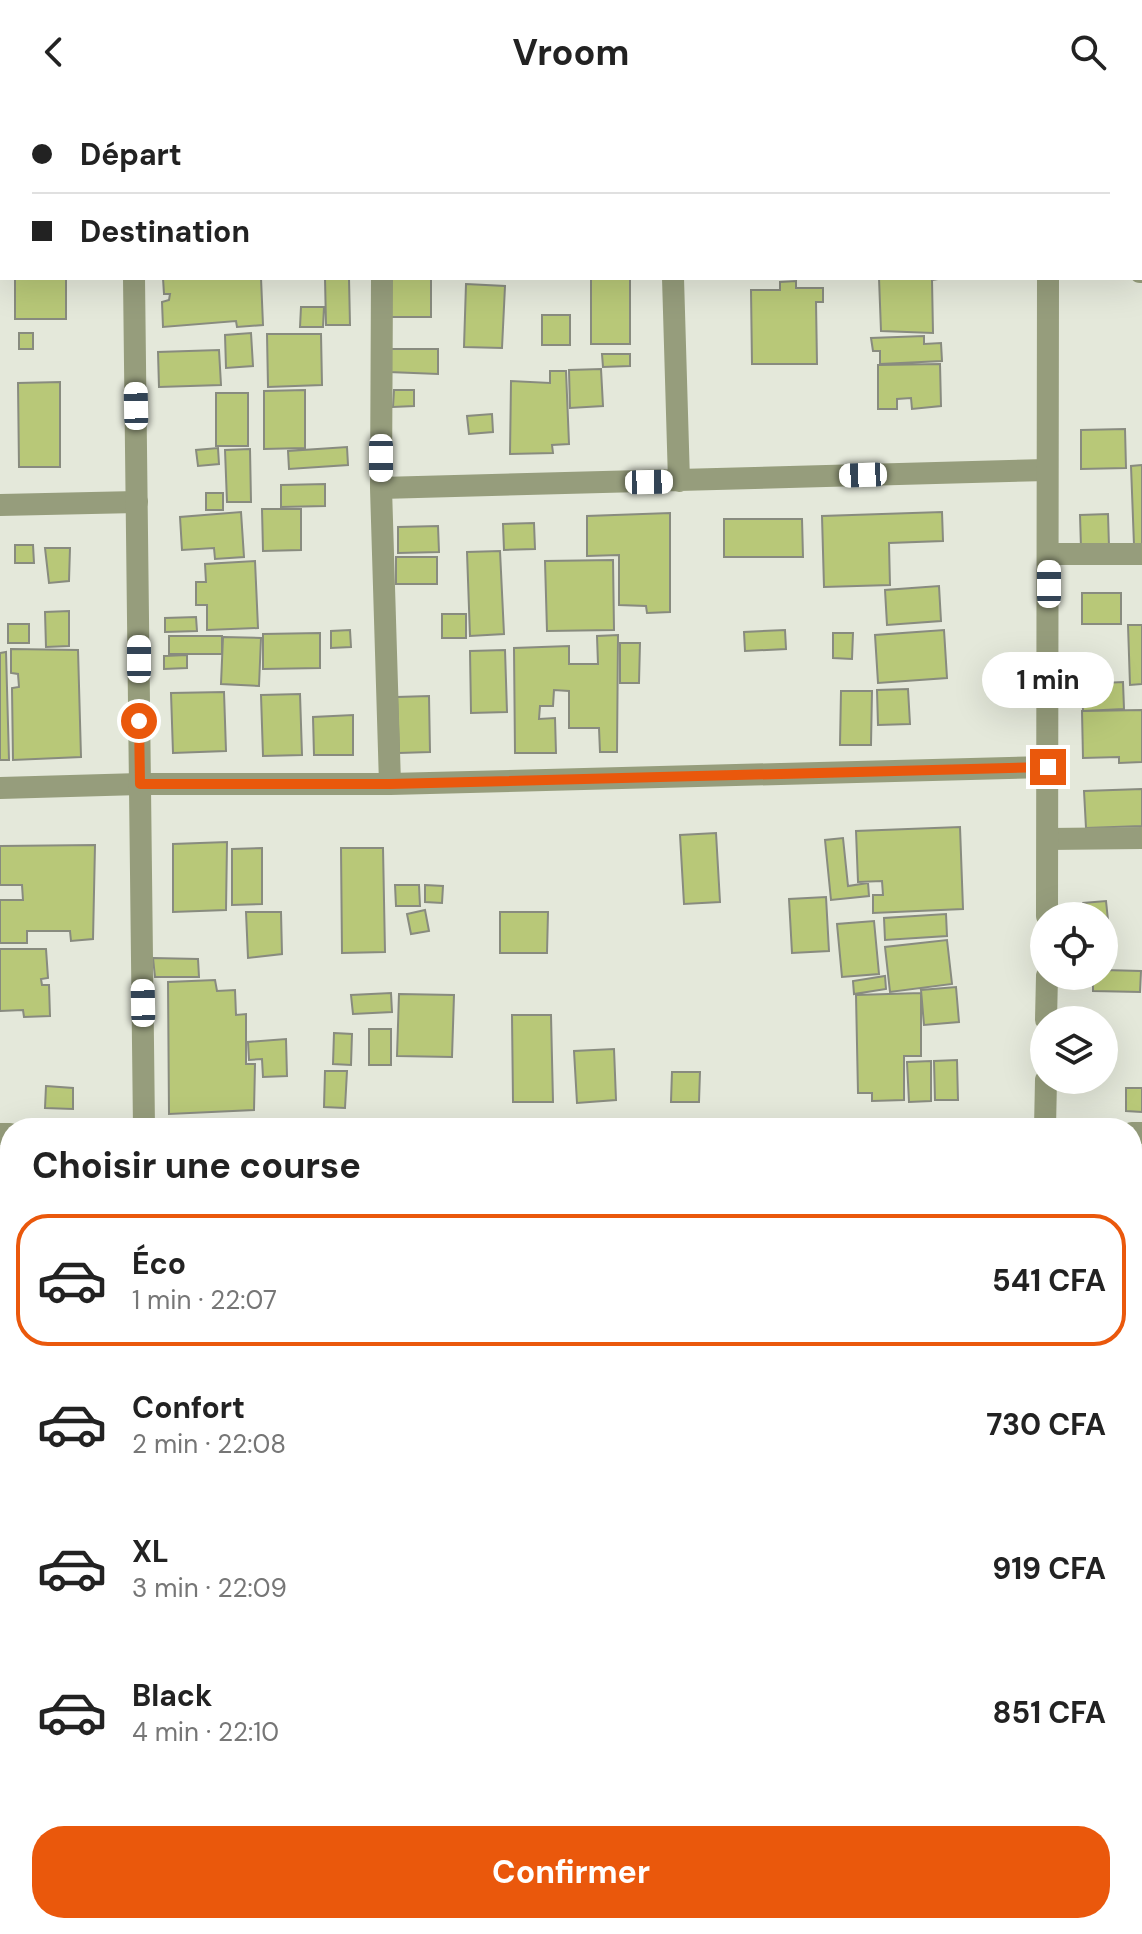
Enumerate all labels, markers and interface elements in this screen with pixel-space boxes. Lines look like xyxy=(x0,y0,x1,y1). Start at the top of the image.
text: Vroom xyxy=(513,29,629,76)
icon: back xyxy=(32,30,76,74)
icon: search xyxy=(1066,30,1110,74)
text: Départ xyxy=(80,135,182,174)
text: Destination xyxy=(80,212,250,251)
car xyxy=(124,382,148,430)
car xyxy=(369,434,393,482)
car xyxy=(839,462,887,488)
car xyxy=(625,470,673,494)
car xyxy=(1037,560,1061,608)
car xyxy=(127,635,151,683)
callout: 1 min xyxy=(982,651,1114,707)
text: 1 min xyxy=(1016,663,1080,697)
route start xyxy=(121,703,157,739)
route end xyxy=(1030,749,1066,785)
map controls xyxy=(1030,902,1118,1094)
button: locate xyxy=(1030,902,1118,990)
car xyxy=(131,979,155,1027)
button: layers xyxy=(1030,1006,1118,1094)
text: Choisir une course xyxy=(32,1142,361,1189)
icon: car xyxy=(36,1244,108,1316)
text: Éco xyxy=(132,1244,186,1283)
text: 541 CFA xyxy=(992,1261,1106,1300)
text: 1 min · 22:07 xyxy=(132,1283,277,1317)
icon: car xyxy=(36,1388,108,1460)
text: Confort xyxy=(132,1388,245,1427)
text: 730 CFA xyxy=(986,1405,1106,1444)
text: 2 min · 22:08 xyxy=(132,1427,286,1461)
icon: car xyxy=(36,1532,108,1604)
text: XL xyxy=(132,1532,169,1571)
text: 919 CFA xyxy=(992,1549,1106,1588)
text: 3 min · 22:09 xyxy=(132,1571,287,1605)
icon: car xyxy=(36,1676,108,1748)
text: Black xyxy=(132,1676,212,1715)
text: 851 CFA xyxy=(993,1693,1106,1732)
text: 4 min · 22:10 xyxy=(132,1715,279,1749)
button: Confirmer xyxy=(32,1826,1110,1918)

